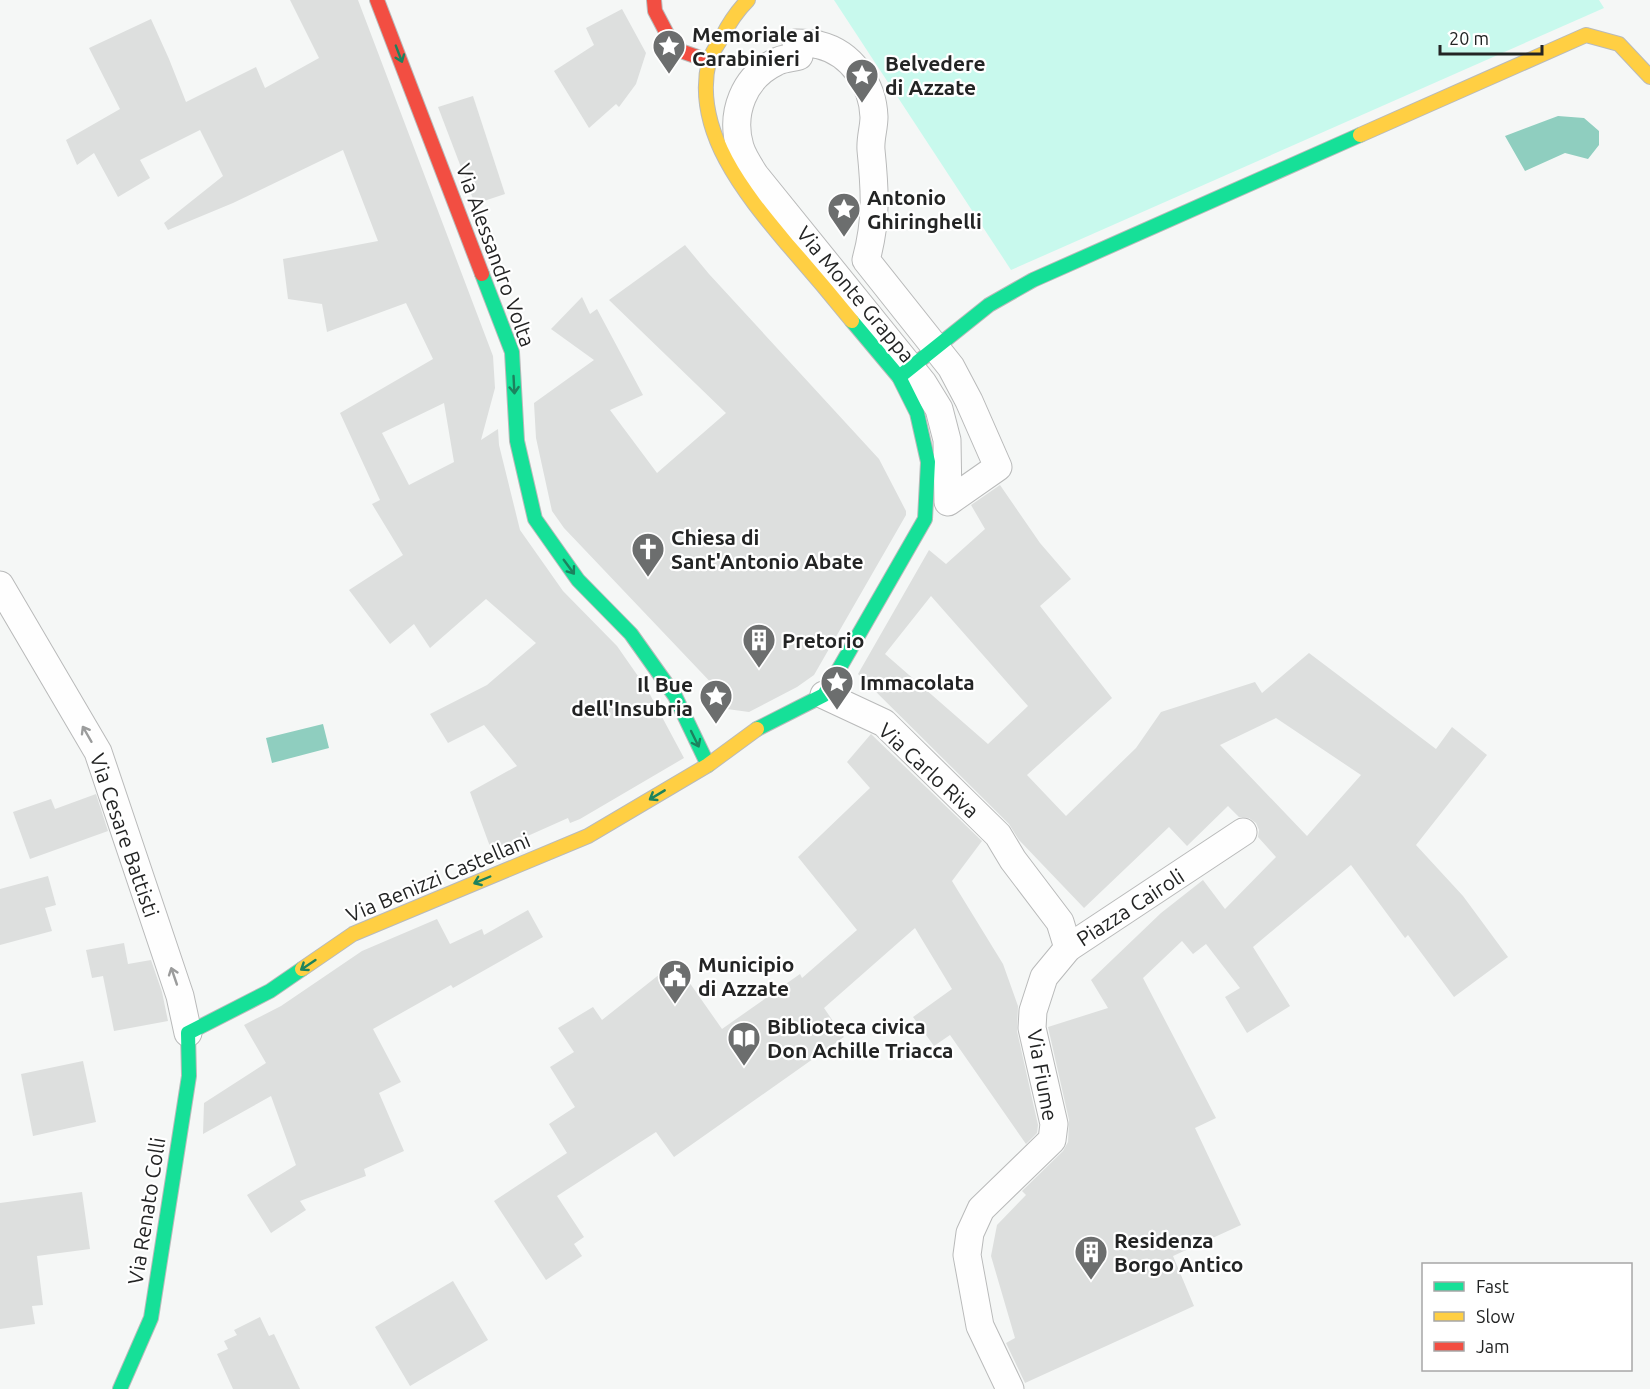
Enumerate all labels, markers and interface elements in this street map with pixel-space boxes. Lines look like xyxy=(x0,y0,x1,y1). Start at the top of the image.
scale bar xyxy=(1440,18,1542,56)
place label: Memoriale ai Carabinieri xyxy=(692,22,820,70)
place icon: Memoriale ai Carabinieri xyxy=(651,28,687,75)
text: 20 m xyxy=(1449,28,1489,48)
one-way arrow xyxy=(394,44,405,63)
place label: Belvedere di Azzate xyxy=(885,51,986,99)
place icon: Belvedere di Azzate xyxy=(844,57,880,104)
street label: Via Alessandro Volta xyxy=(452,160,540,350)
place label: Antonio Ghiringhelli xyxy=(867,185,982,233)
place icon: Antonio Ghiringhelli xyxy=(826,191,862,238)
street label: Via Monte Grappa xyxy=(792,221,920,367)
one-way arrow xyxy=(508,374,519,394)
place label: Chiesa di Sant'Antonio Abate xyxy=(671,525,864,573)
church icon: Chiesa di Sant'Antonio Abate xyxy=(630,531,666,578)
one-way arrow xyxy=(563,558,575,574)
building icon: Pretorio xyxy=(741,622,777,669)
place label: Pretorio xyxy=(782,628,864,652)
place icon: Immacolata xyxy=(819,664,855,711)
place label: Immacolata xyxy=(860,670,975,694)
place label: Il Bue dell'Insubria xyxy=(571,672,693,720)
place icon: Il Bue dell'Insubria xyxy=(698,678,734,725)
street label: Via Carlo Riva xyxy=(874,718,984,822)
one-way arrow xyxy=(81,726,93,743)
one-way arrow xyxy=(690,730,702,748)
street label: Via Cesare Battisti xyxy=(86,750,164,920)
one-way arrow xyxy=(649,789,666,801)
street label: Via Benizzi Castellani xyxy=(342,827,534,927)
street label: Piazza Cairoli xyxy=(1072,863,1188,951)
one-way arrow xyxy=(474,875,492,886)
place label: Municipio di Azzate xyxy=(698,952,794,1000)
public building icon: Municipio di Azzate xyxy=(657,958,693,1005)
one-way arrow xyxy=(300,959,316,971)
one-way arrow xyxy=(167,967,178,986)
place label: Biblioteca civica Don Achille Triacca xyxy=(767,1014,953,1062)
library icon: Biblioteca civica Don Achille Triacca xyxy=(726,1020,762,1067)
street label: Via Fiume xyxy=(1023,1027,1063,1123)
street label: Via Renato Colli xyxy=(123,1136,169,1286)
place label: Residenza Borgo Antico xyxy=(1114,1228,1244,1276)
building icon: Residenza Borgo Antico xyxy=(1073,1234,1109,1281)
legend xyxy=(1422,1263,1632,1371)
text: Fast xyxy=(1476,1276,1509,1296)
text: Slow xyxy=(1476,1306,1515,1326)
text: Jam xyxy=(1476,1336,1510,1356)

